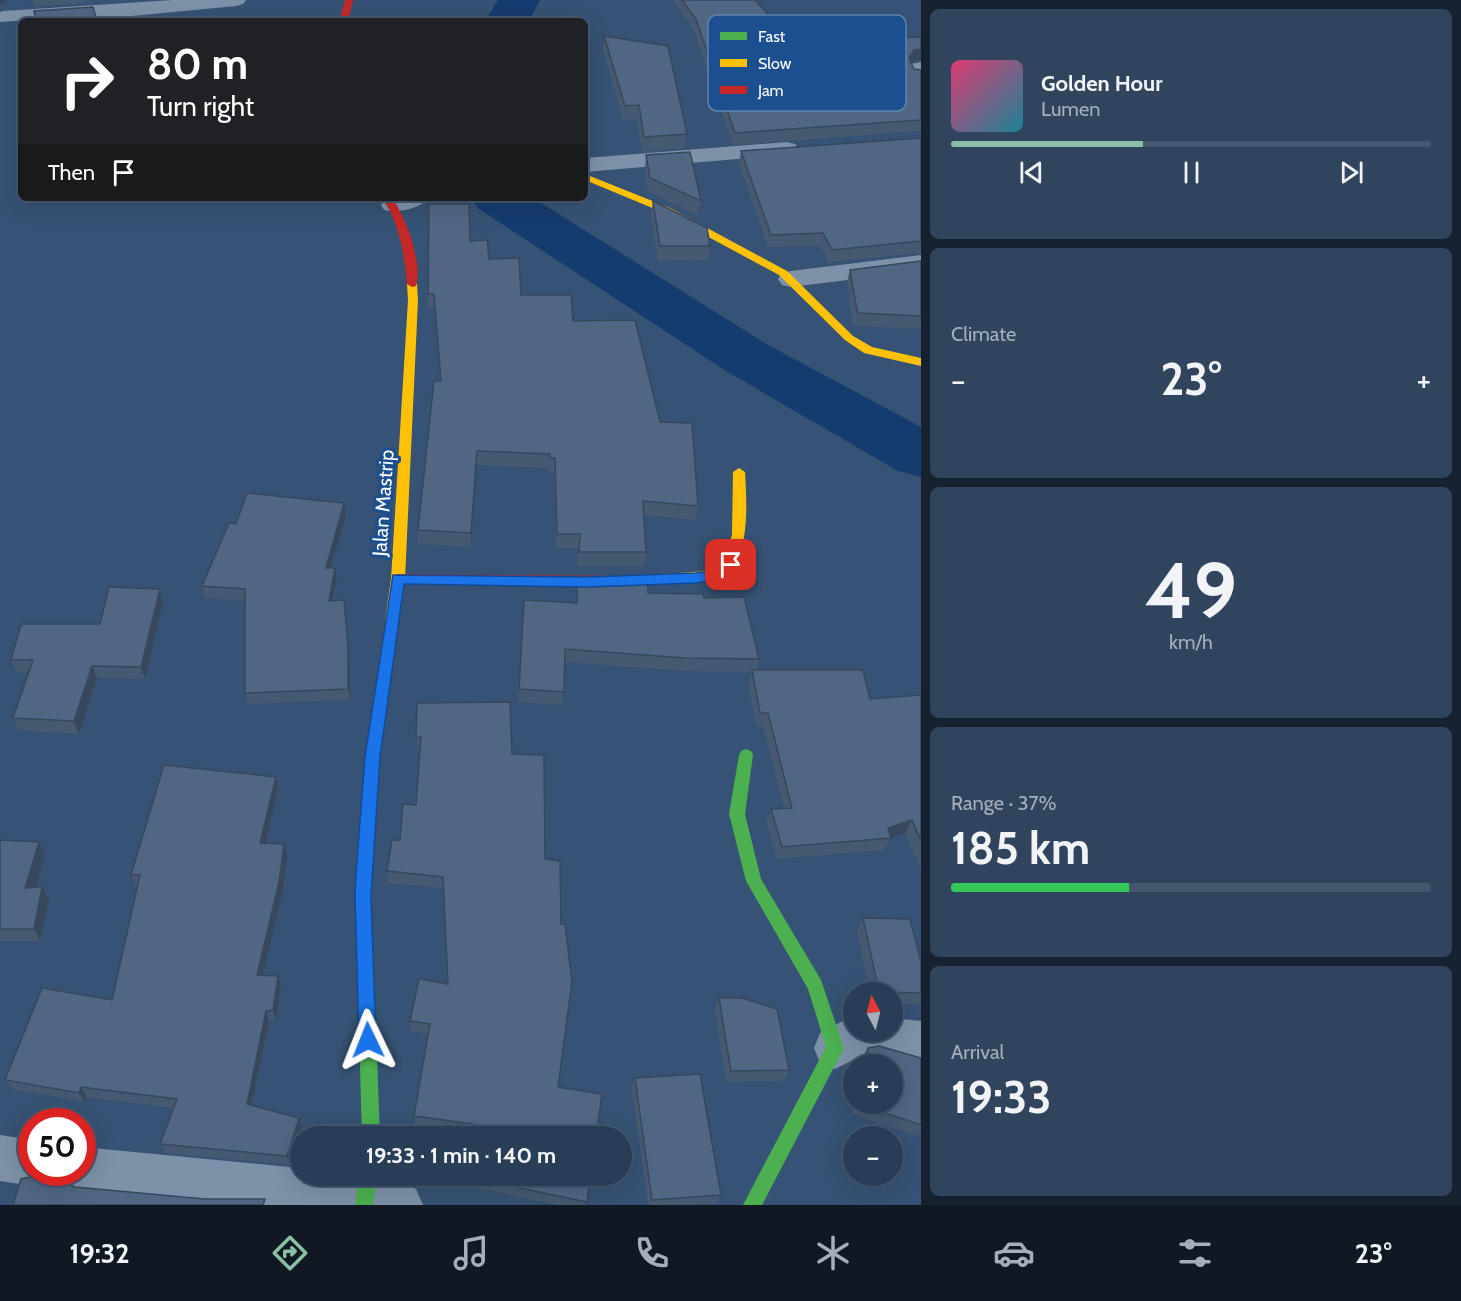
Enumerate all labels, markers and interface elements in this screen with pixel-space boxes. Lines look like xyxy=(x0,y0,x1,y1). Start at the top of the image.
legend xyxy=(708,15,906,111)
text: Fast xyxy=(758,27,786,46)
text: 80 m xyxy=(147,38,248,90)
icon: right xyxy=(48,42,126,120)
text: Slow xyxy=(758,54,792,73)
text: Golden Hour xyxy=(1041,70,1162,97)
text: Jam xyxy=(757,81,784,100)
text: Turn right xyxy=(147,90,254,123)
text: Lumen xyxy=(1041,97,1100,121)
icon: arrive xyxy=(107,156,140,189)
icon: previous xyxy=(1015,156,1048,189)
icon: pause xyxy=(1175,156,1208,189)
icon: next xyxy=(1335,156,1368,189)
text: Then xyxy=(48,159,95,186)
text: Climate xyxy=(951,322,1016,346)
text: 23° xyxy=(1160,352,1222,406)
text: − xyxy=(951,360,966,400)
text: + xyxy=(1416,360,1431,400)
street label: Jalan Mastrip xyxy=(367,449,399,558)
pin xyxy=(705,539,756,590)
text: 49 xyxy=(1145,543,1237,638)
icon: arrive xyxy=(714,548,747,581)
text: km/h xyxy=(1169,630,1213,654)
text: Range · 37% xyxy=(951,791,1057,815)
text: 185 km xyxy=(951,821,1090,875)
north arrow xyxy=(843,982,903,1042)
map controls xyxy=(843,982,903,1186)
position arrow xyxy=(336,1008,400,1072)
text: Arrival xyxy=(951,1040,1004,1064)
button: + xyxy=(843,1054,903,1114)
text: 19:33 xyxy=(951,1070,1051,1124)
speed limit sign: 50 xyxy=(18,1108,96,1186)
button: − xyxy=(843,1126,903,1186)
text: 19:33 · 1 min · 140 m xyxy=(366,1142,556,1169)
icon: directions xyxy=(269,1232,311,1274)
icon: music xyxy=(450,1232,492,1274)
icon: phone xyxy=(631,1232,673,1274)
icon: climate xyxy=(812,1232,854,1274)
icon: car xyxy=(993,1232,1035,1274)
icon: filters xyxy=(1174,1232,1216,1274)
text: 19:32 xyxy=(70,1237,129,1270)
text: 23° xyxy=(1355,1237,1391,1270)

